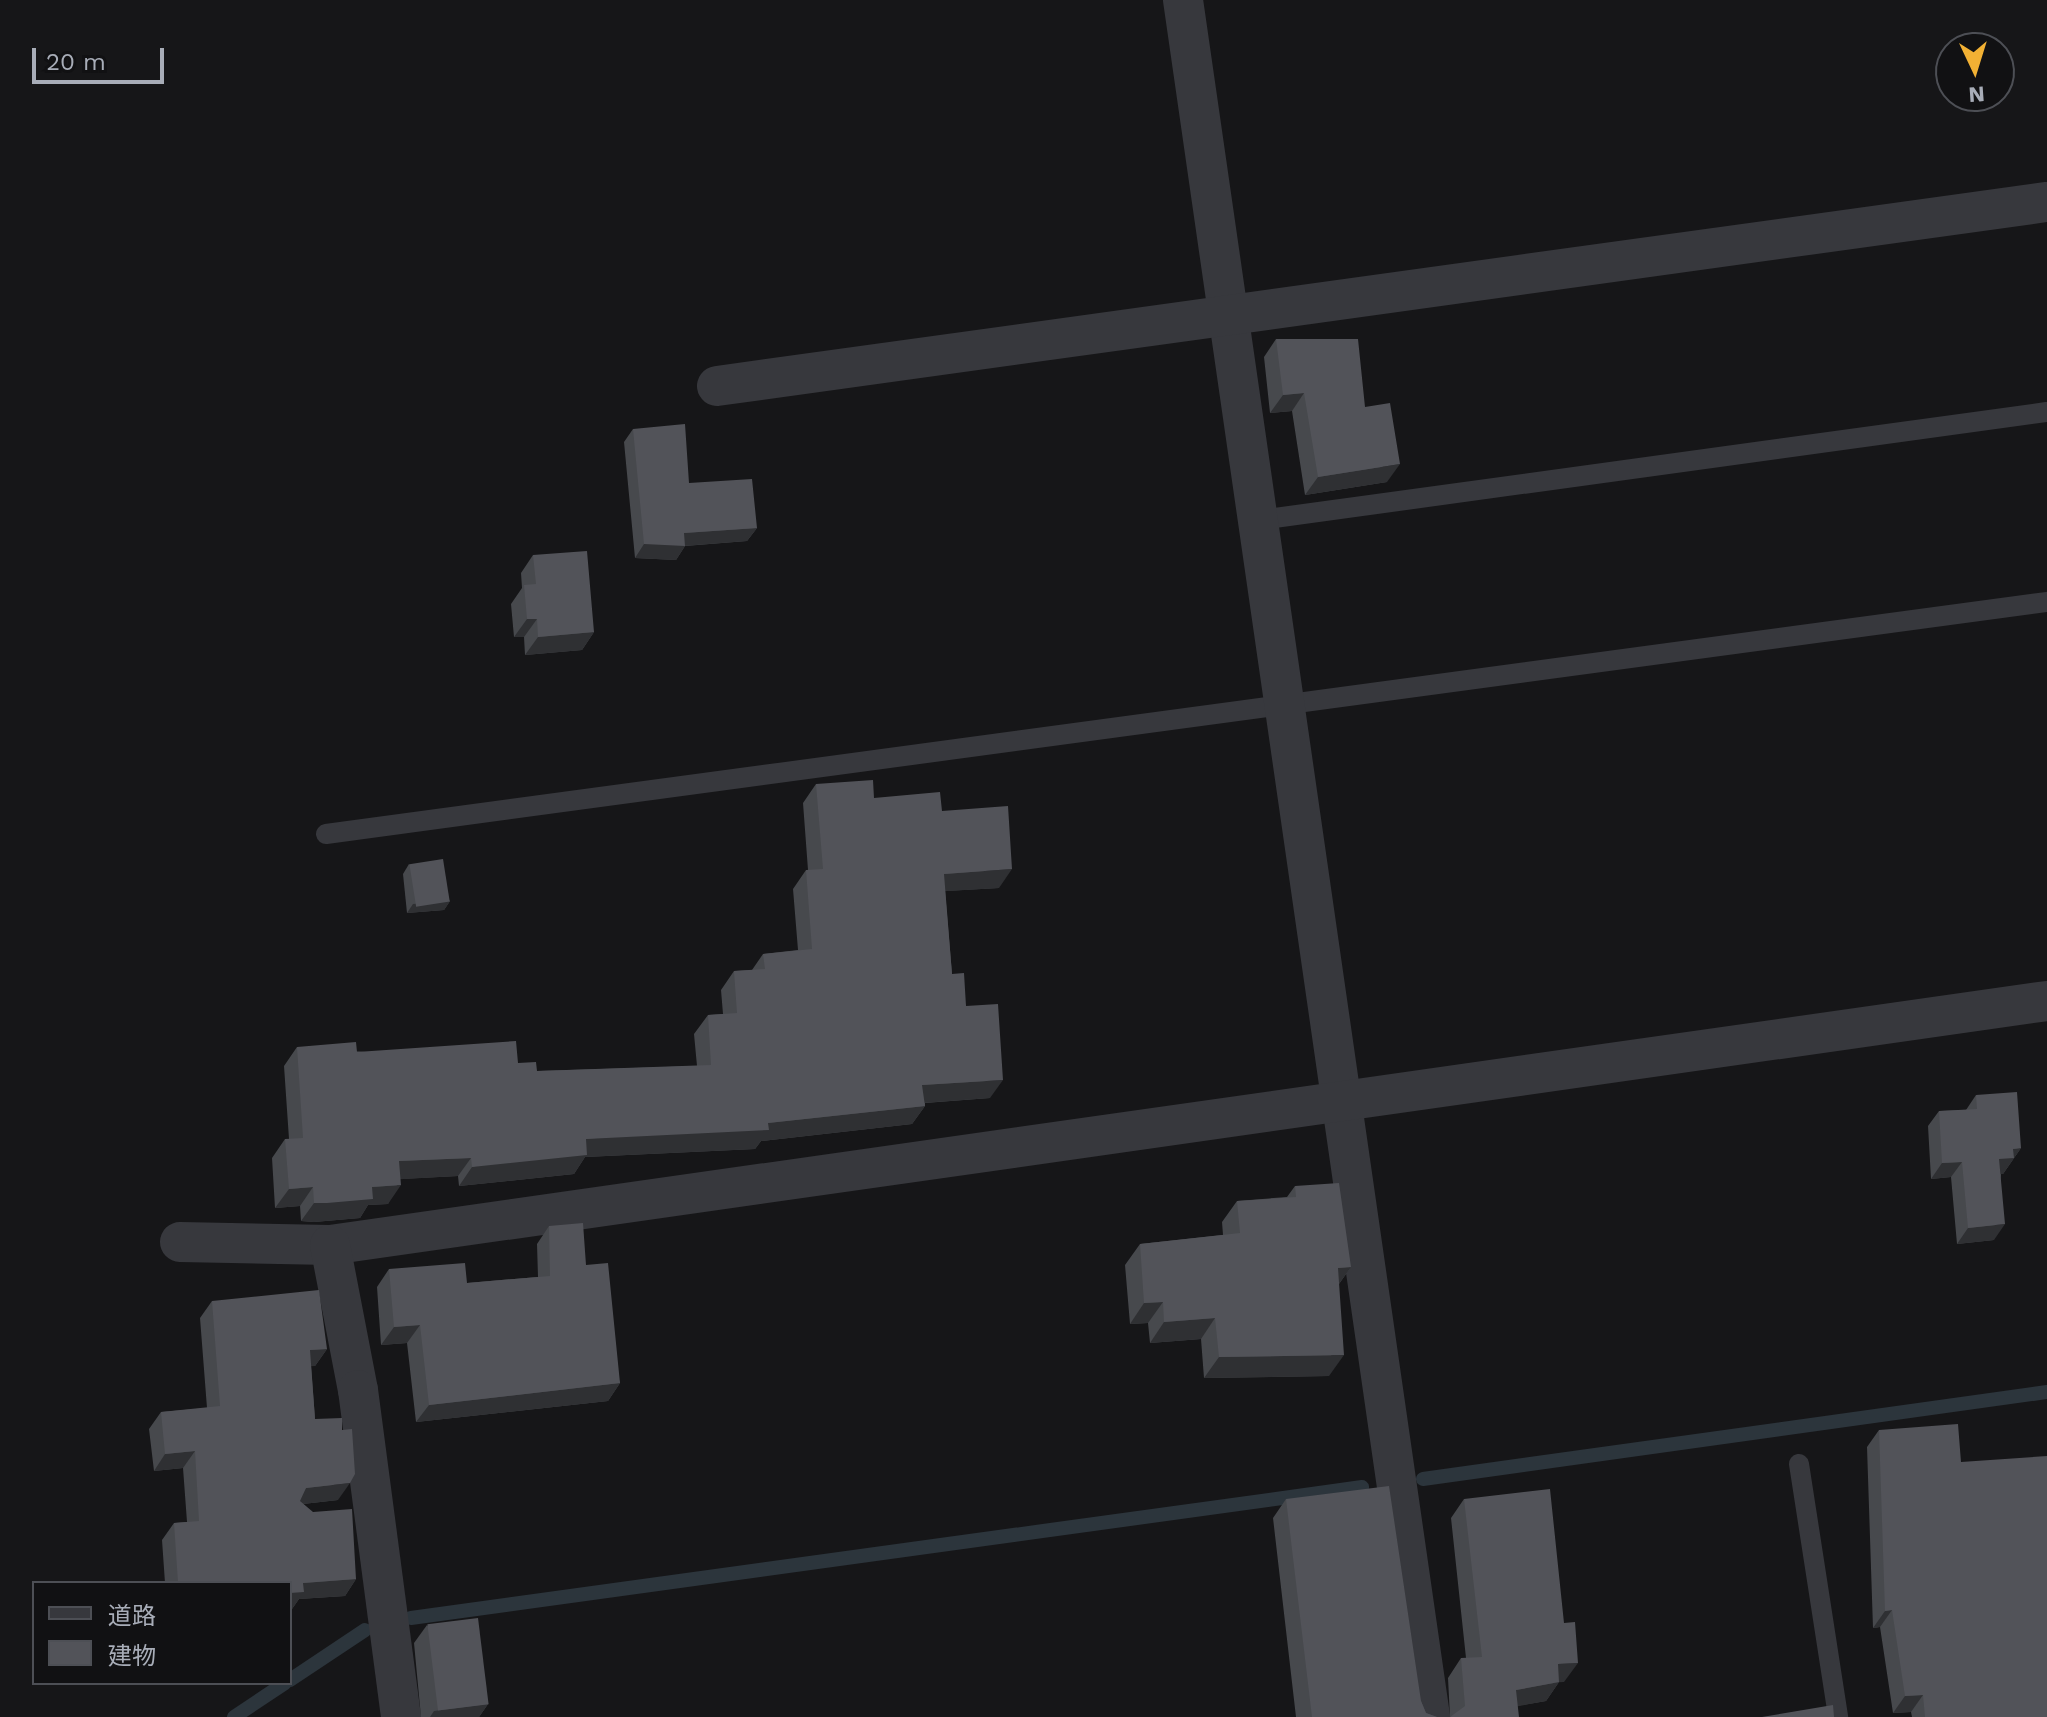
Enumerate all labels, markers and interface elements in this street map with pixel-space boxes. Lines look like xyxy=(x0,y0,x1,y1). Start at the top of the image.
scale bar xyxy=(36,32,168,82)
north arrow xyxy=(1935,32,2015,112)
text: 20 m xyxy=(46,48,106,76)
text: N xyxy=(1968,81,1986,107)
legend xyxy=(32,1581,292,1685)
text: 道路 xyxy=(108,1602,156,1630)
text: 建物 xyxy=(108,1642,156,1670)

